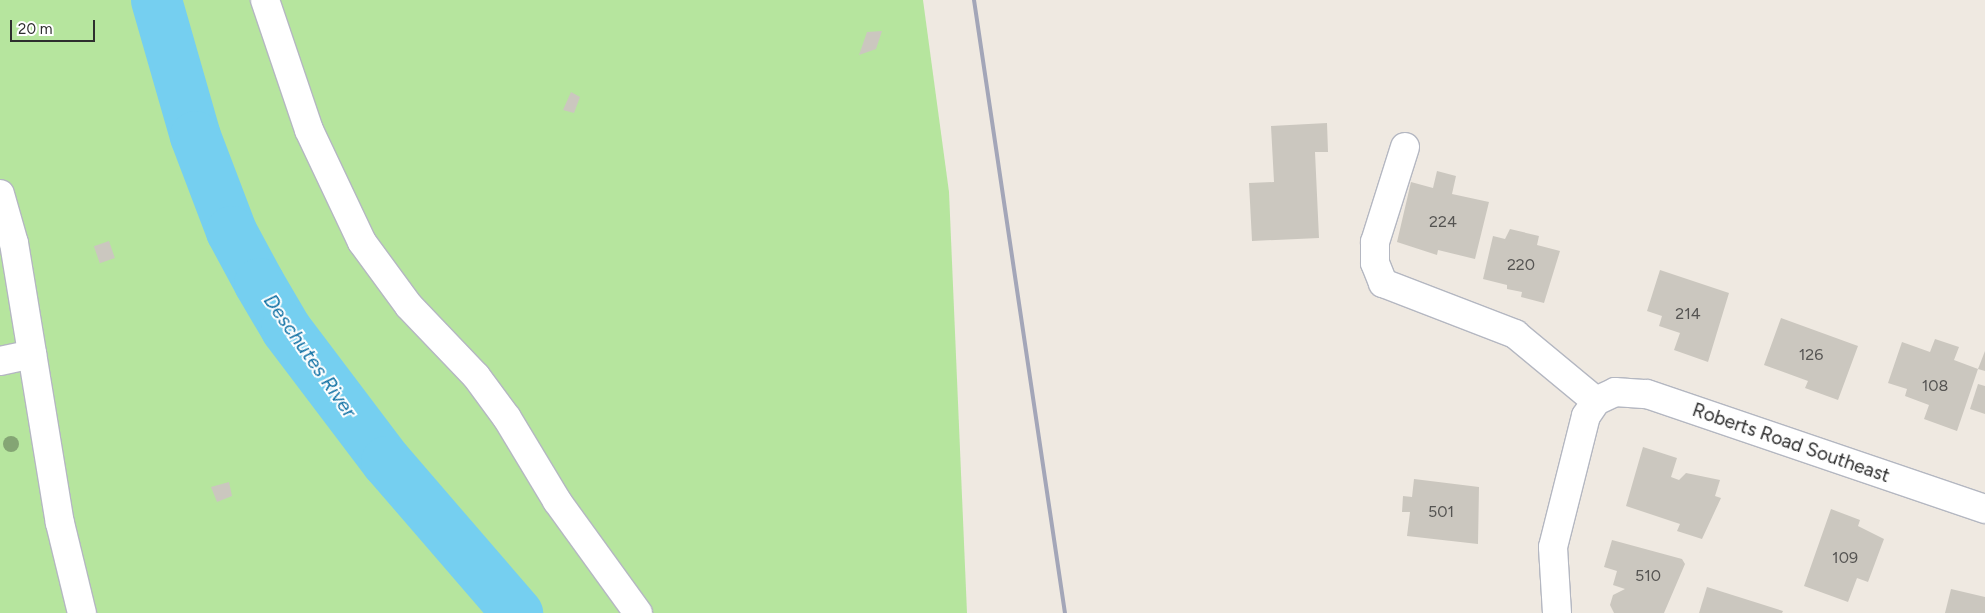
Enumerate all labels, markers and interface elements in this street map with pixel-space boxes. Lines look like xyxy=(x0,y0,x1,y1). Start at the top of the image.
scale bar xyxy=(12,10,98,42)
text: 20 m xyxy=(18,20,52,38)
house number: 224 xyxy=(1429,212,1457,232)
house number: 220 xyxy=(1507,255,1535,275)
water label: Deschutes River xyxy=(258,290,362,422)
house number: 214 xyxy=(1675,304,1701,324)
house number: 126 xyxy=(1799,345,1823,365)
house number: 108 xyxy=(1922,376,1948,396)
street label: Roberts Road Southeast xyxy=(1689,398,1893,488)
house number: 501 xyxy=(1428,502,1454,522)
house number: 109 xyxy=(1832,548,1858,568)
house number: 510 xyxy=(1635,566,1661,586)

